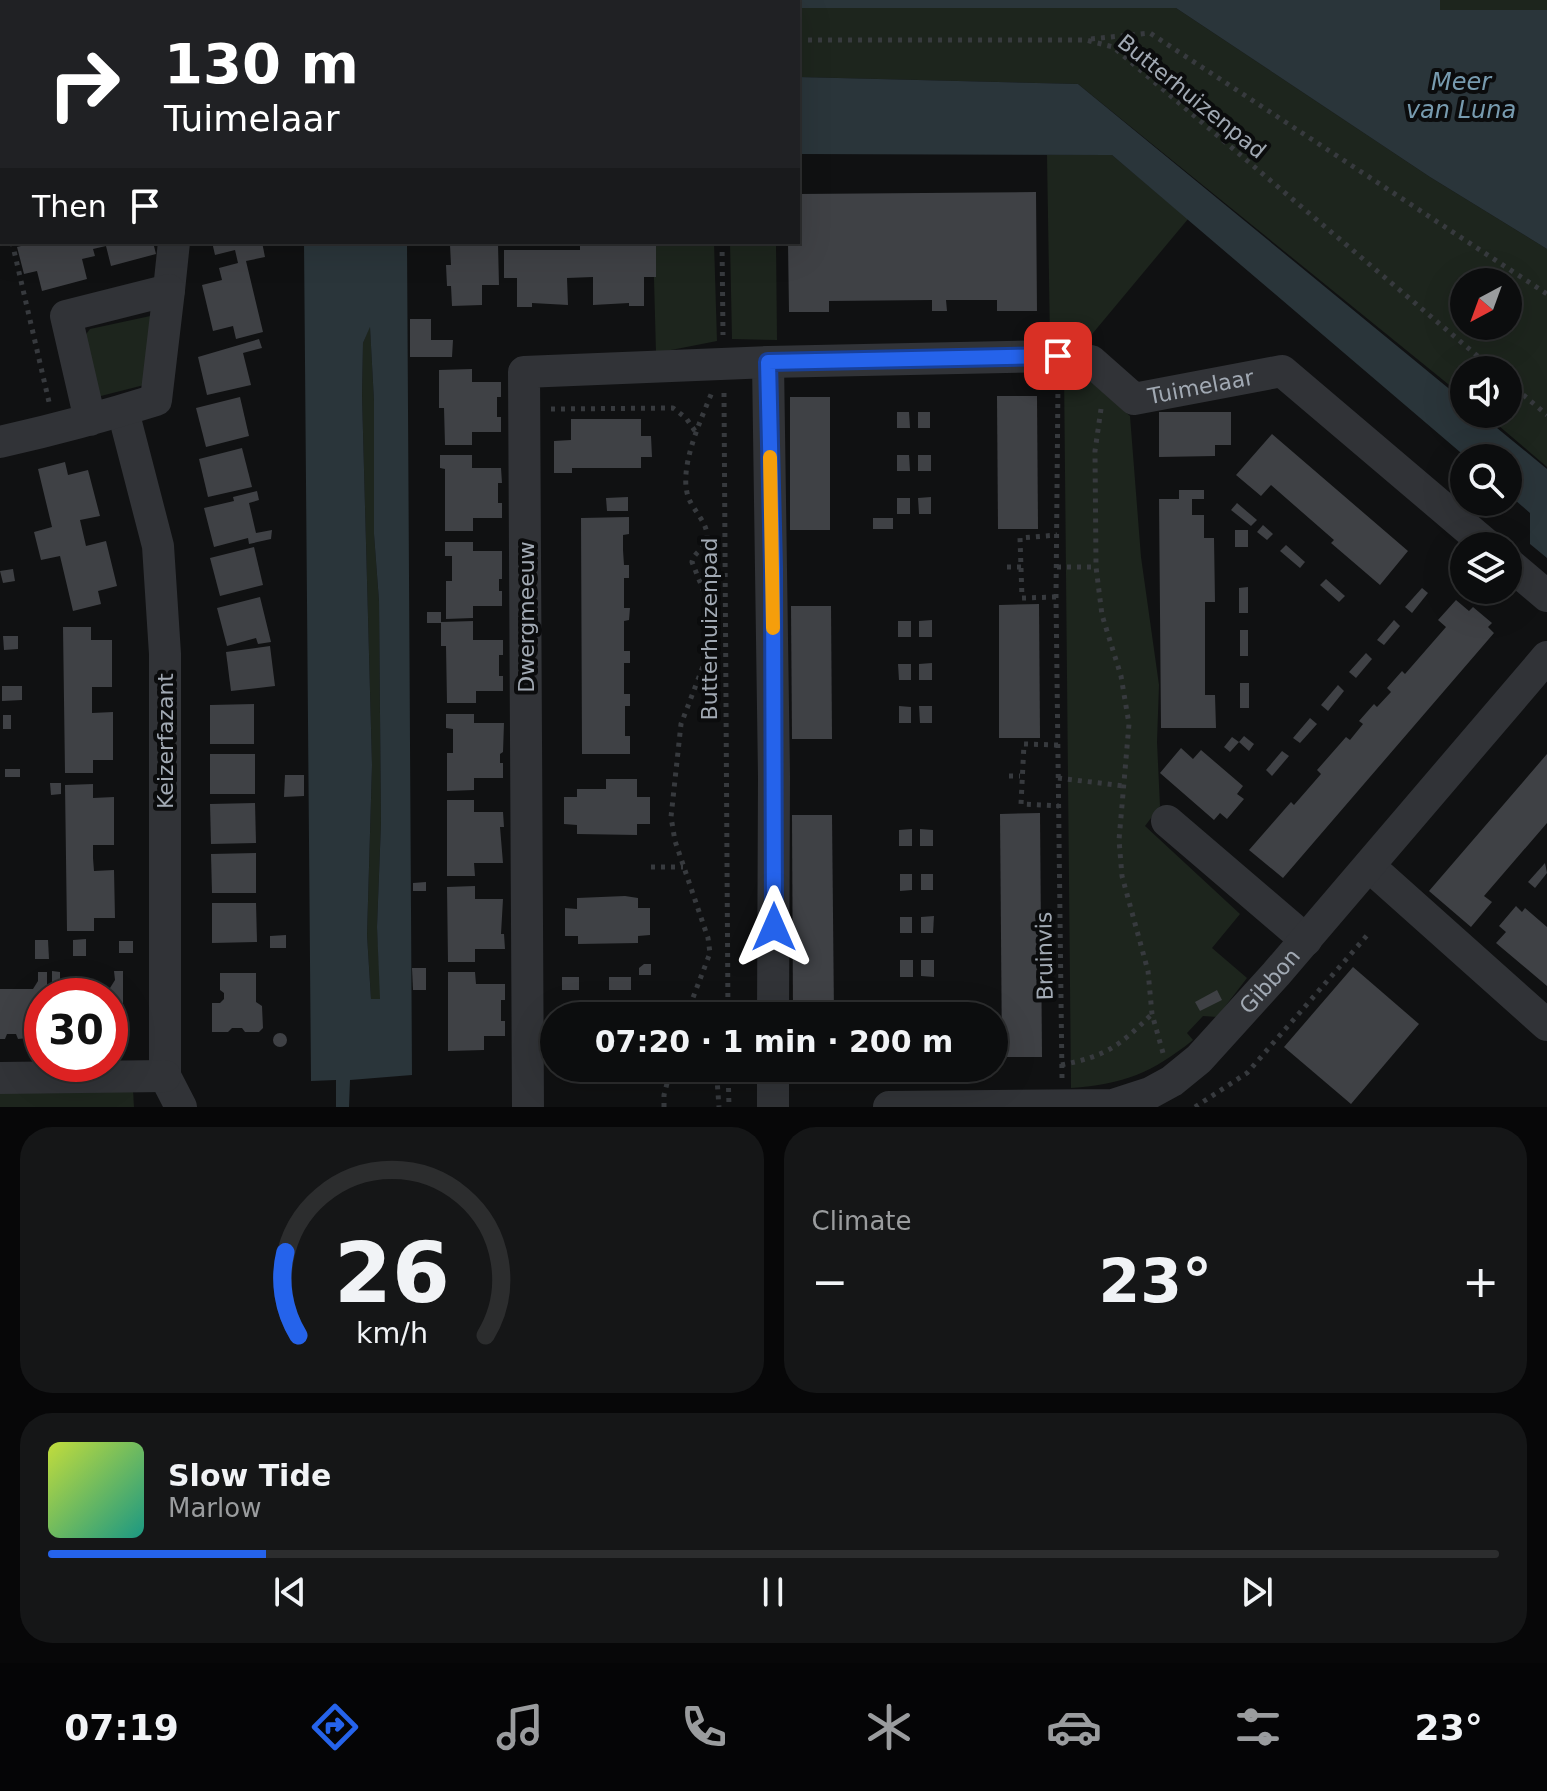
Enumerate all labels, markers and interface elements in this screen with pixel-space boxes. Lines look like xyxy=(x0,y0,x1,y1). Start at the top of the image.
street label: Butterhuizenpad xyxy=(1113,29,1271,164)
text: 130 m xyxy=(164,31,359,96)
icon: right xyxy=(32,32,136,136)
water label: Meer van Luna xyxy=(1406,68,1516,124)
text: Tuimelaar xyxy=(164,98,339,139)
icon: arrive xyxy=(123,184,167,228)
text: Then xyxy=(32,189,107,224)
north arrow xyxy=(1450,268,1522,340)
map controls xyxy=(1450,268,1522,604)
pin xyxy=(1024,322,1092,390)
icon: arrive xyxy=(1036,334,1080,378)
button: sound xyxy=(1450,356,1522,428)
street label: Tuimelaar xyxy=(1145,364,1257,409)
button: search xyxy=(1450,444,1522,516)
button: layers xyxy=(1450,532,1522,604)
street label: Butterhuizenpad xyxy=(697,538,722,720)
street label: Dwergmeeuw xyxy=(514,541,539,693)
street label: Keizerfazant xyxy=(153,673,178,809)
position arrow xyxy=(732,885,816,969)
street label: Bruinvis xyxy=(1031,911,1058,1001)
street label: Gibbon xyxy=(1234,944,1305,1019)
speed limit sign: 30 xyxy=(24,978,128,1082)
text: 07:20 · 1 min · 200 m xyxy=(595,1024,953,1059)
text: Climate xyxy=(812,1206,912,1236)
text: 26 xyxy=(334,1225,450,1322)
text: 23° xyxy=(1099,1246,1212,1316)
text: − xyxy=(812,1256,848,1307)
text: + xyxy=(1462,1256,1499,1307)
text: km/h xyxy=(356,1316,428,1350)
text: Slow Tide xyxy=(168,1458,331,1493)
text: Marlow xyxy=(168,1493,261,1523)
icon: previous xyxy=(268,1570,312,1614)
icon: pause xyxy=(751,1570,795,1614)
icon: next xyxy=(1235,1570,1279,1614)
icon: directions xyxy=(307,1699,363,1755)
icon: music xyxy=(492,1699,548,1755)
icon: phone xyxy=(676,1699,732,1755)
icon: climate xyxy=(861,1699,917,1755)
icon: car xyxy=(1046,1699,1102,1755)
icon: filters xyxy=(1230,1699,1286,1755)
text: 07:19 xyxy=(64,1707,179,1748)
text: 23° xyxy=(1415,1707,1483,1748)

